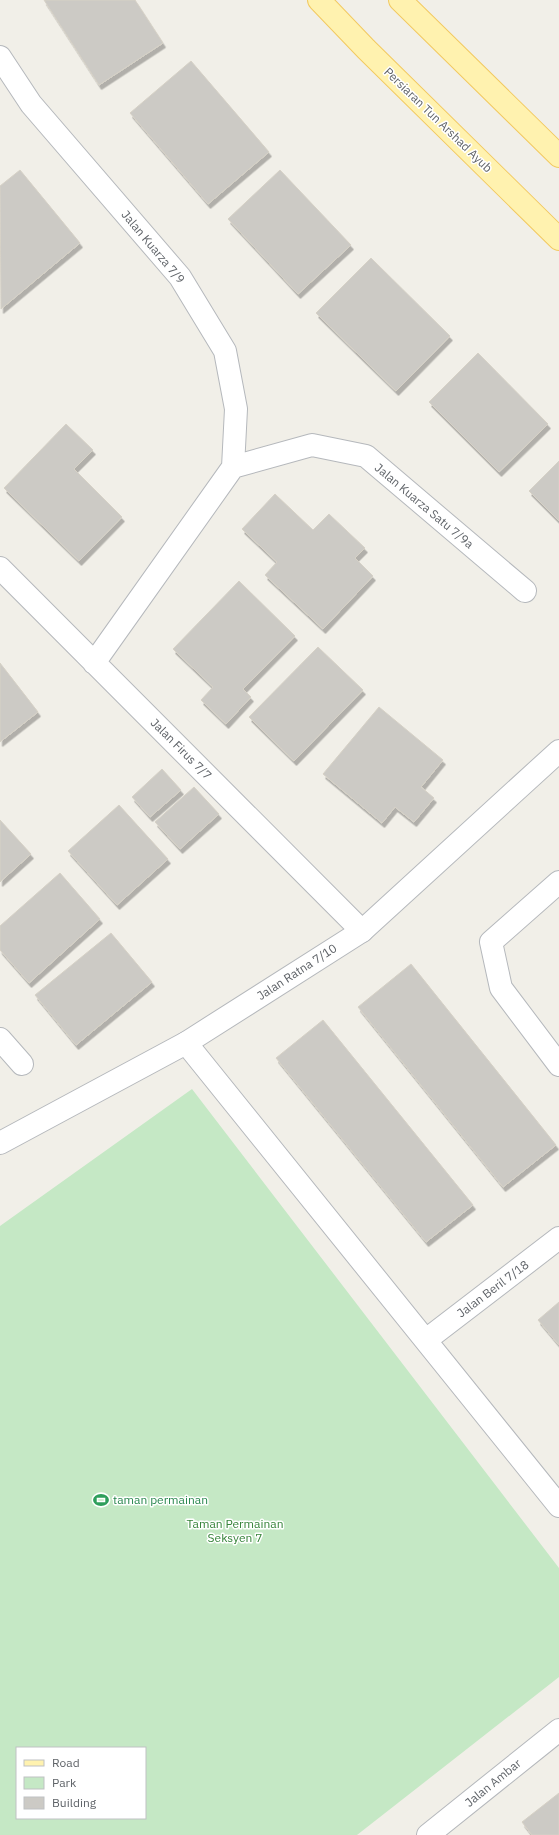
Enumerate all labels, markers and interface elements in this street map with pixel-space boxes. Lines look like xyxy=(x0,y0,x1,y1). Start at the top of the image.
street label: Persiaran Tun Arshad Ayub xyxy=(381,64,496,175)
street label: Jalan Kuarza 7/9 xyxy=(118,207,188,286)
street label: Jalan Kuarza Satu 7/9a xyxy=(372,460,477,552)
street label: Jalan Firus 7/7 xyxy=(148,715,215,782)
street label: Jalan Ratna 7/10 xyxy=(254,940,340,1003)
street label: Jalan Beril 7/18 xyxy=(454,1257,532,1320)
sports icon: taman permainan xyxy=(92,1491,110,1509)
place label: taman permainan xyxy=(113,1492,208,1507)
park label: Taman Permainan Seksyen 7 xyxy=(187,1516,283,1545)
legend xyxy=(16,1747,146,1819)
text: Road xyxy=(52,1755,80,1770)
street label: Jalan Ambar xyxy=(462,1755,524,1810)
text: Park xyxy=(52,1775,77,1790)
text: Building xyxy=(52,1795,97,1810)

